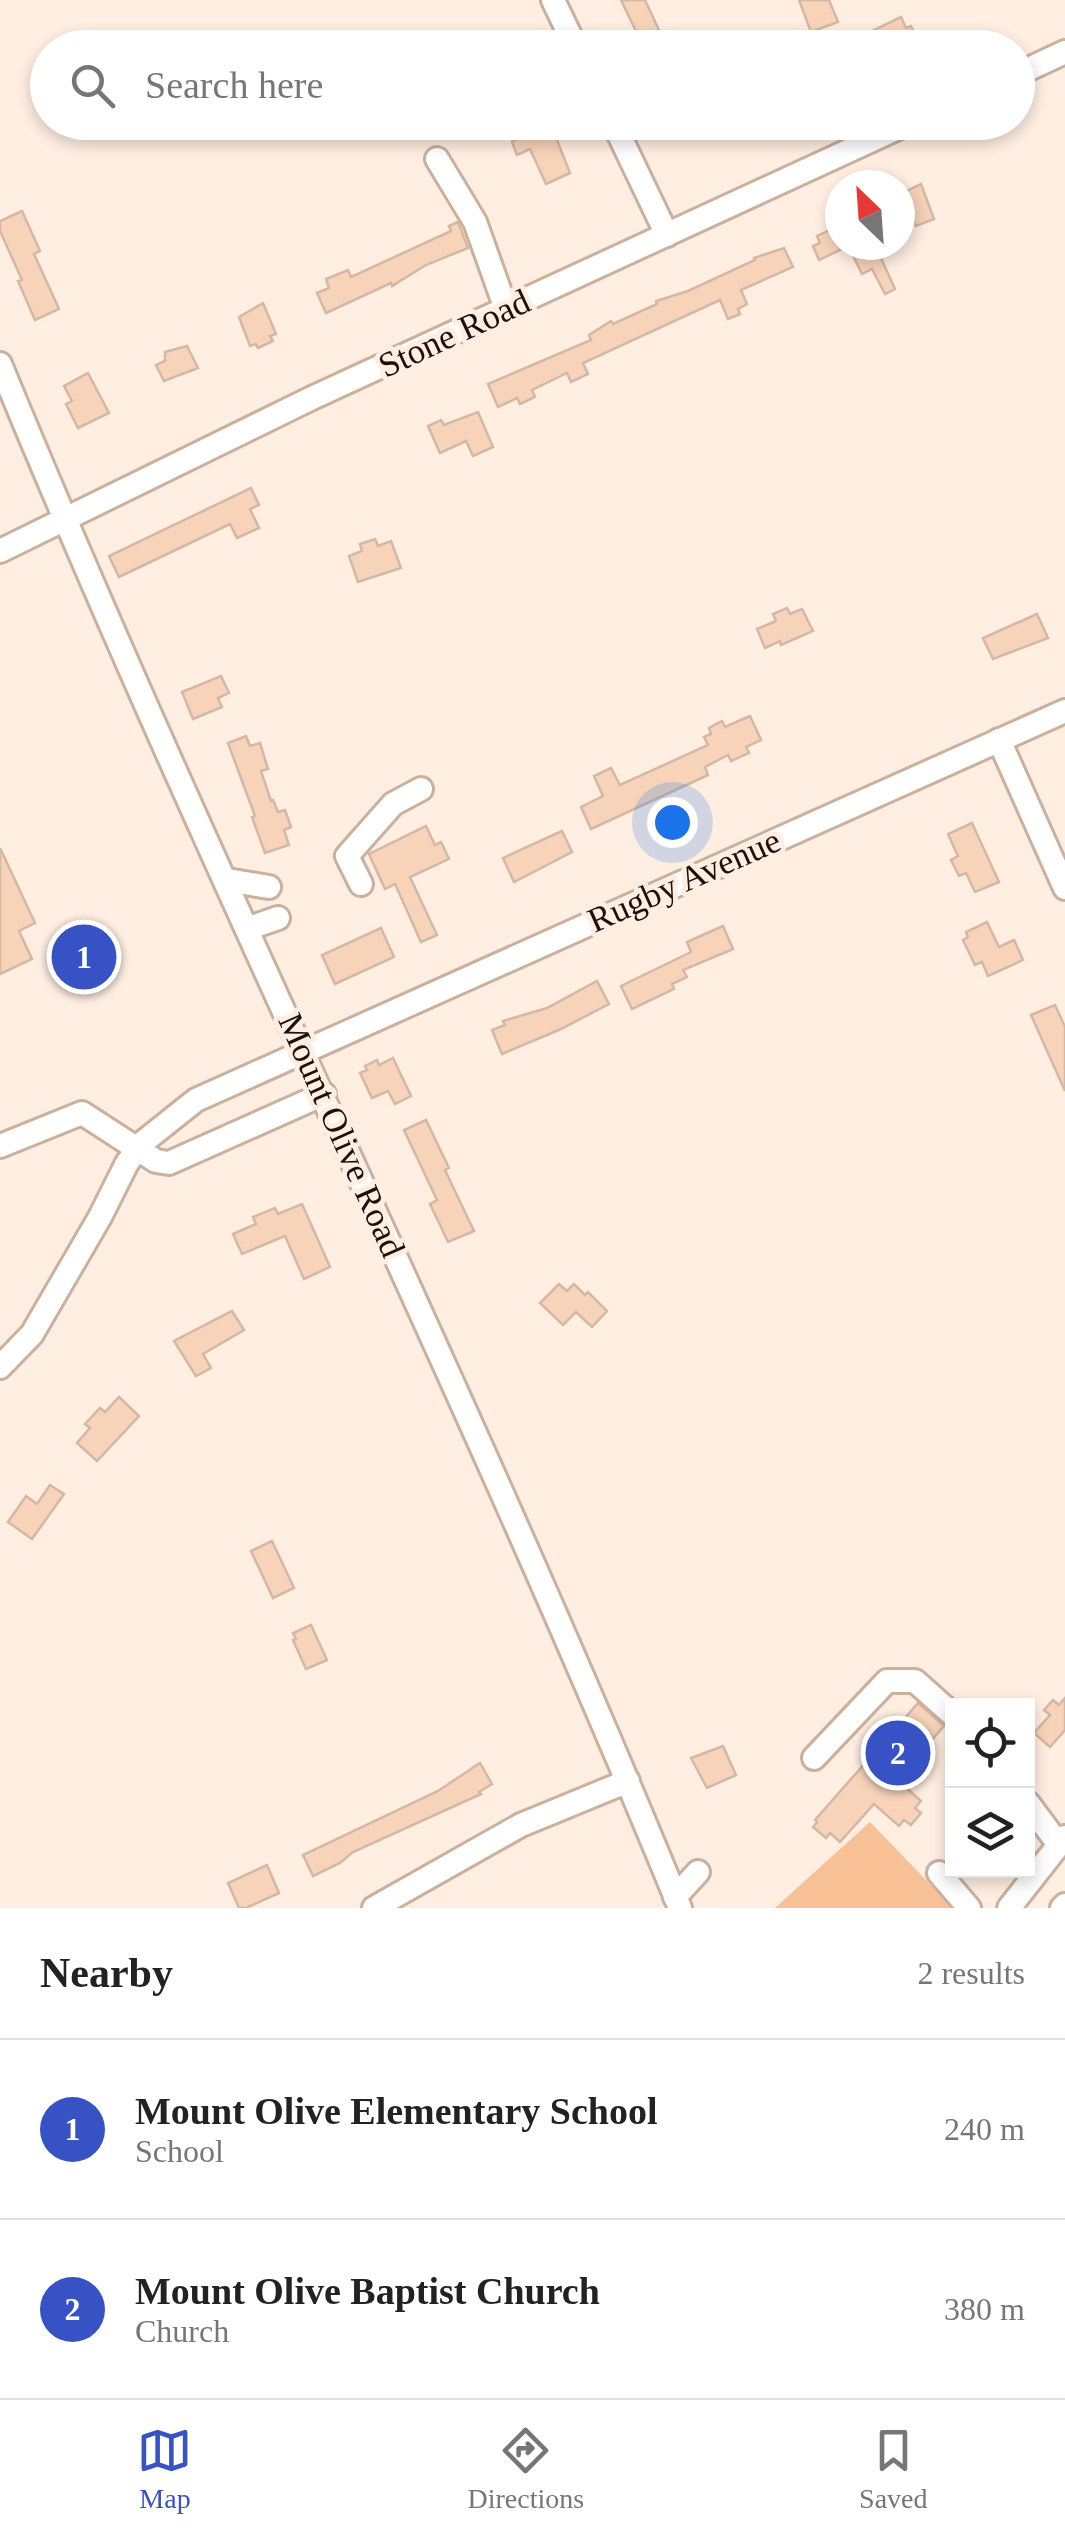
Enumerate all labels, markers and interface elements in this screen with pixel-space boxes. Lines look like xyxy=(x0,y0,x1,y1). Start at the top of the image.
search box xyxy=(30,30,1035,140)
icon: search xyxy=(65,58,120,113)
text: Search here xyxy=(145,64,323,106)
north arrow xyxy=(825,170,915,260)
street label: Stone Road xyxy=(372,281,536,385)
your location xyxy=(647,797,698,848)
street label: Rugby Avenue xyxy=(582,821,786,940)
pin: 1 xyxy=(52,920,116,994)
street label: Mount Olive Road xyxy=(270,1007,413,1263)
map controls xyxy=(945,1698,1035,1878)
button: locate xyxy=(945,1698,1035,1788)
pin: 2 xyxy=(866,1716,930,1790)
button: layers xyxy=(945,1788,1035,1878)
text: Nearby xyxy=(40,1950,173,1996)
text: 2 results xyxy=(917,1955,1025,1991)
text: Mount Olive Elementary School xyxy=(135,2090,657,2132)
text: 1 xyxy=(65,2111,81,2147)
text: 240 m xyxy=(944,2111,1025,2147)
text: School xyxy=(135,2133,224,2169)
text: Mount Olive Baptist Church xyxy=(135,2270,600,2312)
text: 2 xyxy=(65,2291,81,2327)
text: 380 m xyxy=(944,2291,1025,2327)
text: Church xyxy=(135,2313,229,2349)
tab: Map xyxy=(137,2423,192,2515)
tab: Directions xyxy=(467,2423,584,2515)
tab: Saved xyxy=(859,2423,928,2515)

